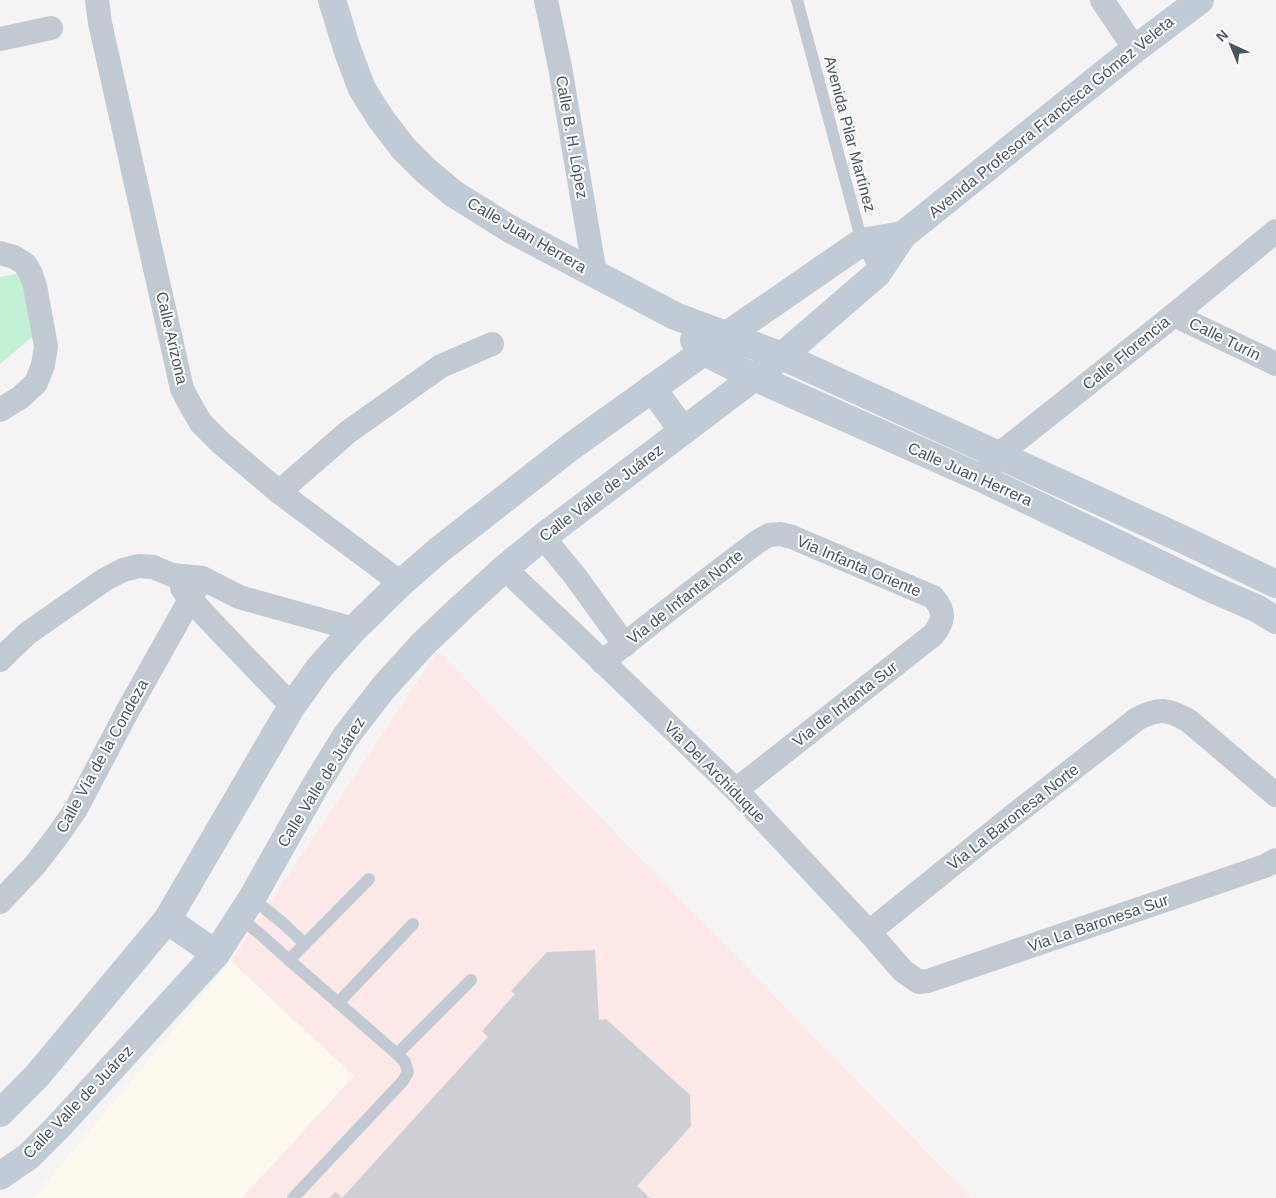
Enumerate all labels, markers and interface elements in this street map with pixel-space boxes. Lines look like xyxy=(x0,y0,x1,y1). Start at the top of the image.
street label: Avenida Profesora Francisca Gómez Veleta xyxy=(925,13,1177,221)
north arrow xyxy=(1206,20,1256,70)
text: N xyxy=(1213,26,1231,45)
street label: Avenida Pilar Martínez xyxy=(821,54,879,214)
street label: Calle B. H. López xyxy=(553,74,591,200)
street label: Calle Juan Herrera xyxy=(465,194,589,276)
street label: Calle Arizona xyxy=(153,290,191,386)
street label: Calle Florencia xyxy=(1079,313,1173,393)
street label: Calle Turín xyxy=(1187,314,1263,364)
street label: Calle Juan Herrera xyxy=(905,439,1035,509)
street label: Calle Valle de Juárez xyxy=(536,441,666,545)
street label: Via Infanta Oriente xyxy=(794,532,924,600)
street label: Via de Infanta Norte xyxy=(624,547,746,647)
street label: Via de Infanta Sur xyxy=(789,658,901,750)
street label: Calle Vía de la Condeza xyxy=(53,676,151,836)
street label: Calle Valle de Juárez xyxy=(274,714,368,850)
street label: Via Del Archiduque xyxy=(661,718,769,826)
street label: Via La Baronesa Norte xyxy=(944,761,1082,873)
street label: Via La Baronesa Sur xyxy=(1026,891,1171,955)
street label: Calle Valle de Juárez xyxy=(20,1042,136,1162)

